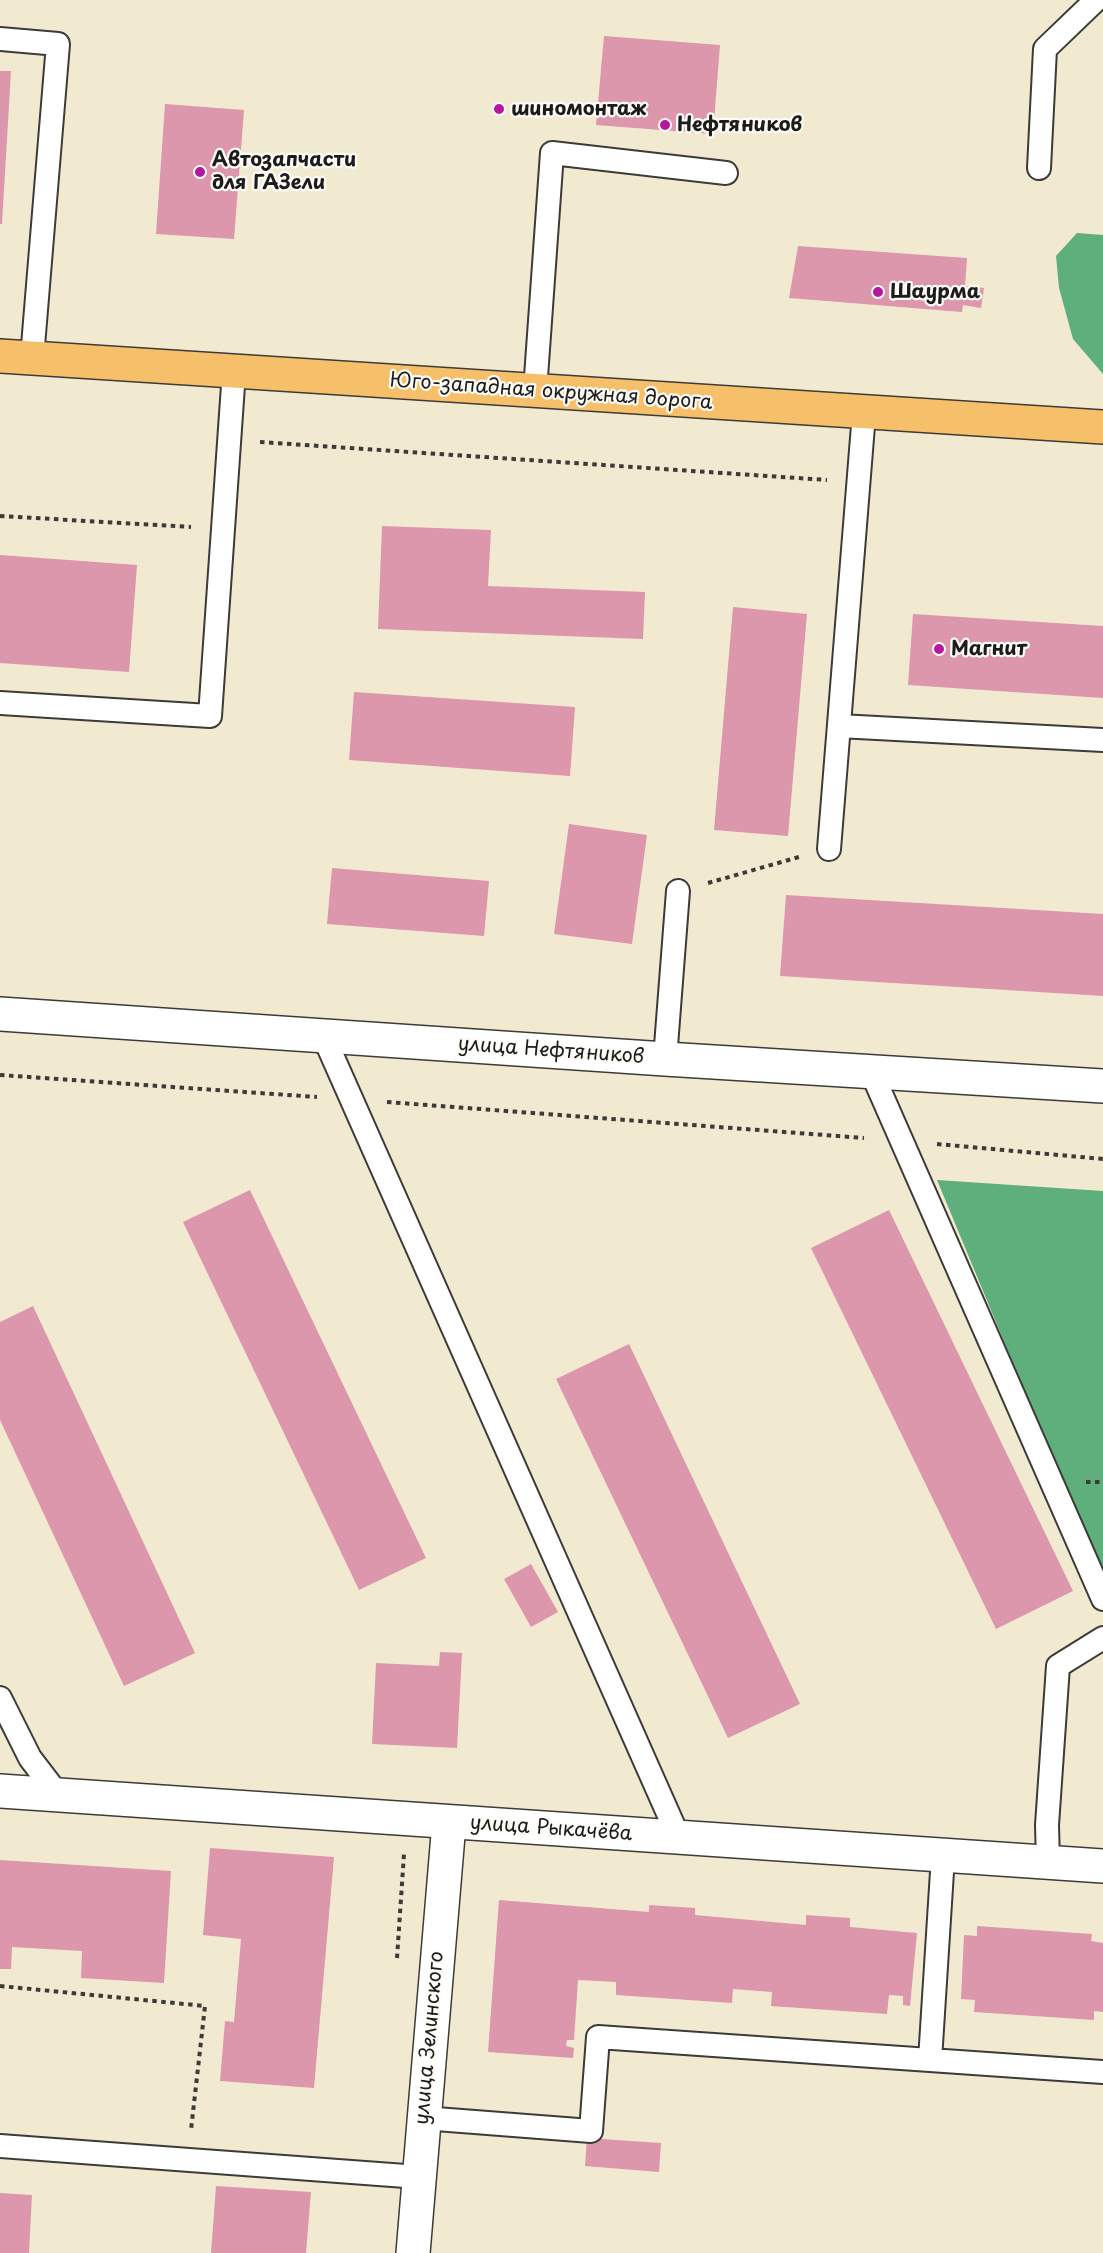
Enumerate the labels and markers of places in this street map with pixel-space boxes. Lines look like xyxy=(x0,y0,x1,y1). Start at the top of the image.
place label: шиномонтаж xyxy=(511,97,646,121)
marker: шиномонтаж xyxy=(492,102,506,116)
place label: Нефтяников xyxy=(677,113,802,137)
marker: Нефтяников xyxy=(658,118,672,132)
place label: Автозапчасти для ГАЗели xyxy=(212,148,356,195)
marker: Автозапчасти для ГАЗели xyxy=(193,165,207,179)
place label: Шаурма xyxy=(890,280,980,304)
marker: Шаурма xyxy=(871,285,885,299)
place label: Магнит xyxy=(951,637,1027,661)
marker: Магнит xyxy=(932,642,946,656)

